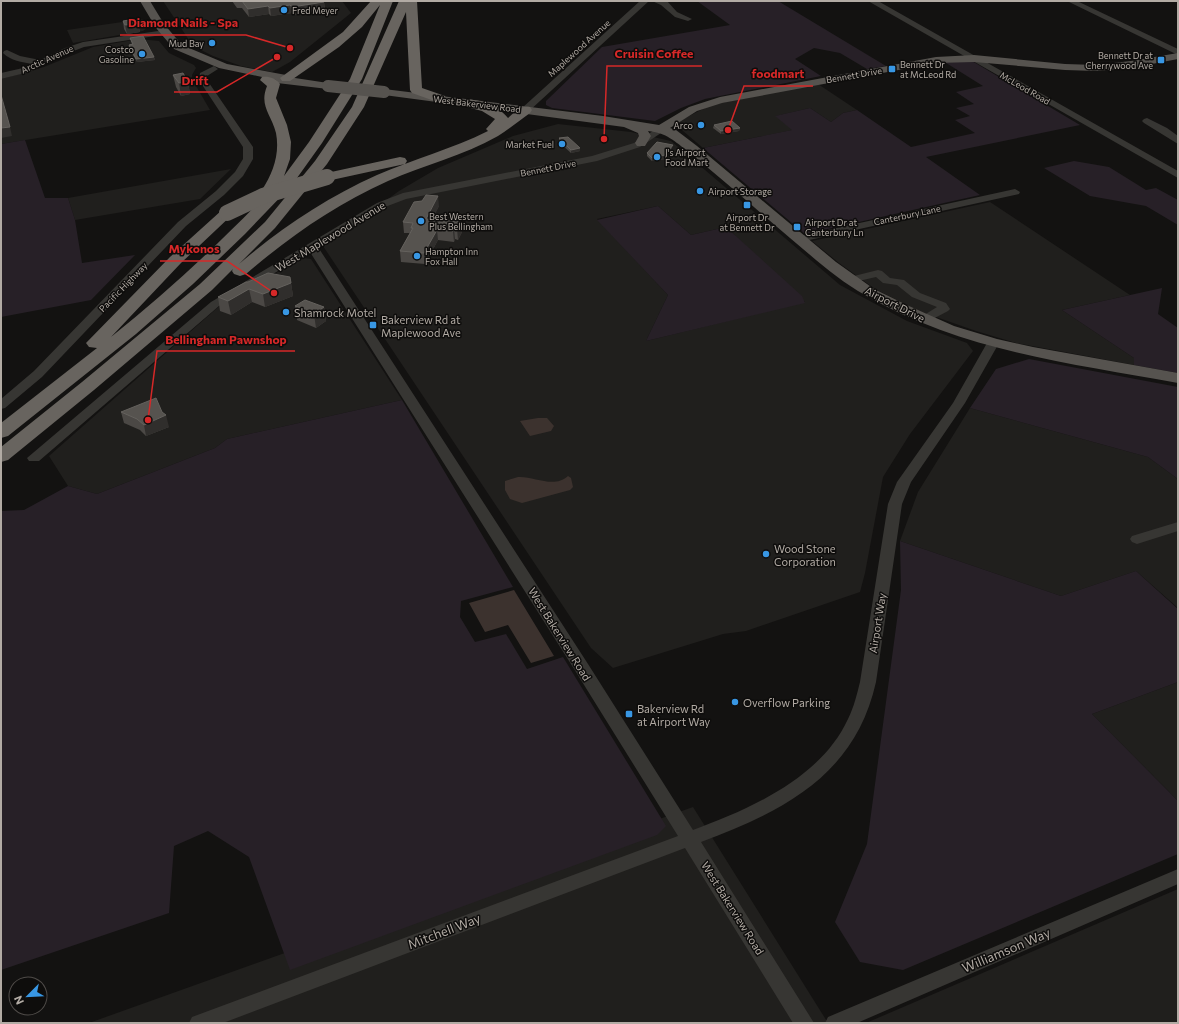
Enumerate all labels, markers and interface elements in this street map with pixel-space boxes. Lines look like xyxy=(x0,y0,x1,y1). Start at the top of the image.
marker: Fred Meyer xyxy=(279,5,289,15)
place label: Fred Meyer xyxy=(292,5,339,16)
callout: Diamond Nails - Spa xyxy=(120,11,246,35)
text: Diamond Nails - Spa xyxy=(128,15,238,29)
street label: Maplewood Avenue xyxy=(546,17,613,79)
place label: Mud Bay xyxy=(168,38,204,49)
marker: Mud Bay xyxy=(207,38,217,48)
street label: Arctic Avenue xyxy=(19,42,75,75)
callout: Cruisin Coffee xyxy=(607,42,702,66)
place label: Costco Gasoline xyxy=(99,44,134,65)
text: Cruisin Coffee xyxy=(615,46,693,60)
marker: Costco Gasoline xyxy=(137,49,147,59)
place label: Bennett Dr at Cherrywood Ave xyxy=(1085,50,1153,71)
marker: Bennett Dr at Cherrywood Ave xyxy=(1156,55,1166,65)
place label: Bennett Dr at McLeod Rd xyxy=(900,59,956,80)
callout: foodmart xyxy=(744,62,813,86)
marker: Bennett Dr at McLeod Rd xyxy=(887,64,897,74)
street label: Bennett Drive xyxy=(825,65,883,85)
text: foodmart xyxy=(752,66,804,80)
callout: Drift xyxy=(174,68,217,92)
street label: McLeod Road xyxy=(998,69,1052,107)
text: Drift xyxy=(181,73,209,87)
street label: West Bakerview Road xyxy=(433,93,521,115)
place label: Arco xyxy=(674,120,693,131)
marker: Arco xyxy=(696,120,706,130)
place label: Market Fuel xyxy=(505,139,554,150)
marker: Market Fuel xyxy=(557,139,567,149)
place label: J's Airport Food Mart xyxy=(665,147,708,168)
marker: J's Airport Food Mart xyxy=(652,152,662,162)
street label: Bennett Drive xyxy=(519,157,577,179)
marker: Airport Storage xyxy=(695,186,705,196)
place label: Airport Storage xyxy=(708,186,772,197)
street label: West Maplewood Avenue xyxy=(273,198,387,274)
marker: Airport Dr at Bennett Dr xyxy=(742,200,752,210)
street label: Canterbury Lane xyxy=(873,202,942,227)
place label: Best Western Plus Bellingham xyxy=(429,211,493,232)
place label: Airport Dr at Bennett Dr xyxy=(719,212,775,233)
marker: Best Western Plus Bellingham xyxy=(416,216,426,226)
place label: Airport Dr at Canterbury Ln xyxy=(805,217,864,238)
marker: Airport Dr at Canterbury Ln xyxy=(792,222,802,232)
callout: Mykonos xyxy=(160,237,227,261)
text: Mykonos xyxy=(168,241,220,255)
place label: Hampton Inn Fox Hall xyxy=(425,246,478,267)
marker: Hampton Inn Fox Hall xyxy=(412,251,422,261)
street label: Pacific Highway xyxy=(97,260,150,314)
street label: Airport Drive xyxy=(863,283,927,325)
place label: Shamrock Motel xyxy=(294,306,376,319)
marker: Shamrock Motel xyxy=(281,307,291,317)
place label: Bakerview Rd at Maplewood Ave xyxy=(381,313,461,339)
marker: Bakerview Rd at Maplewood Ave xyxy=(368,320,378,330)
callout: Bellingham Pawnshop xyxy=(157,327,295,351)
text: Bellingham Pawnshop xyxy=(165,332,287,346)
place label: Wood Stone Corporation xyxy=(774,542,836,568)
marker: Wood Stone Corporation xyxy=(761,549,771,559)
street label: West Bakerview Road xyxy=(526,585,594,683)
street label: Airport Way xyxy=(866,592,888,654)
place label: Overflow Parking xyxy=(743,696,830,709)
marker: Overflow Parking xyxy=(730,697,740,707)
place label: Bakerview Rd at Airport Way xyxy=(637,702,711,728)
marker: Bakerview Rd at Airport Way xyxy=(624,709,634,719)
street label: West Bakerview Road xyxy=(699,859,767,957)
street label: Mitchell Way xyxy=(405,910,483,952)
street label: Williamson Way xyxy=(959,924,1053,976)
north arrow xyxy=(8,976,48,1016)
text: N xyxy=(11,994,26,1007)

